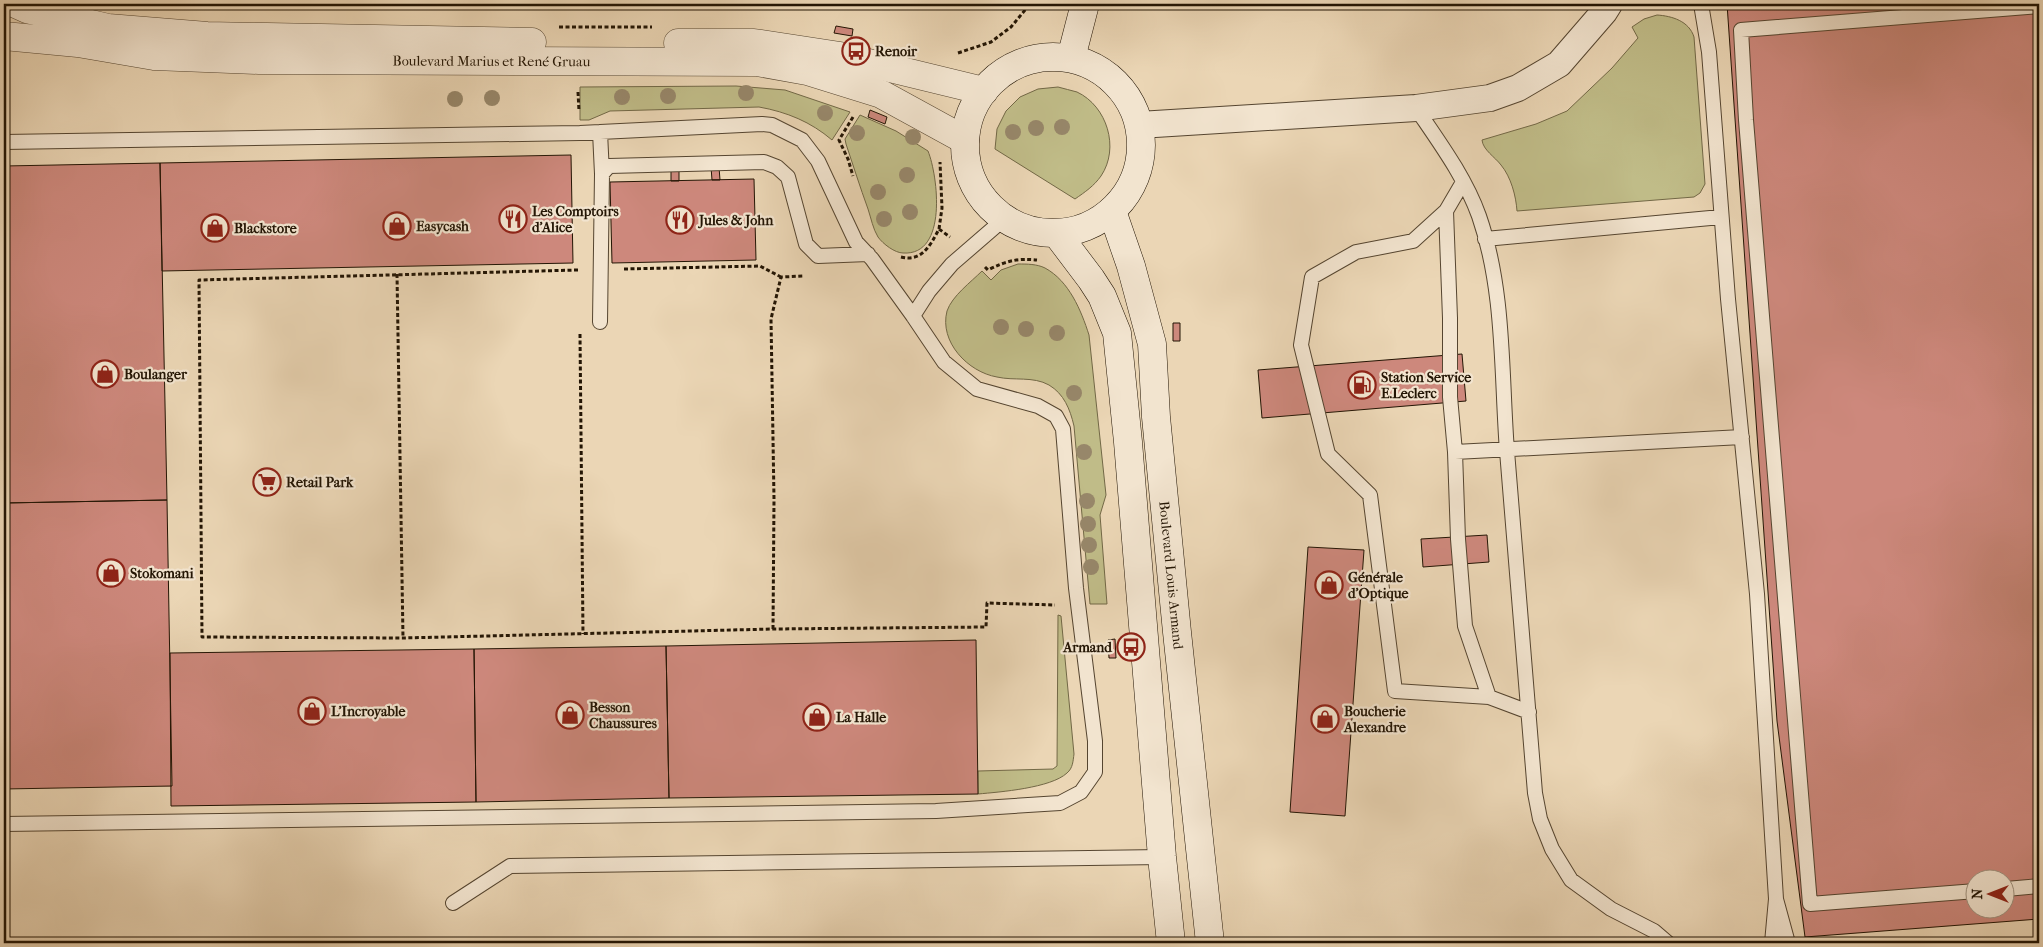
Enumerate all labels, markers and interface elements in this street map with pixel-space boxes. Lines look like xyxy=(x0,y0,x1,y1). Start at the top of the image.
bus stop icon: Renoir xyxy=(841,36,871,66)
place label: Renoir xyxy=(875,43,918,60)
street label: Boulevard Marius et René Gruau xyxy=(393,52,591,70)
place label: Les Comptoirs d'Alice xyxy=(532,203,619,236)
restaurant icon: Les Comptoirs d'Alice xyxy=(498,204,528,234)
restaurant icon: Jules & John xyxy=(665,205,695,235)
shop icon: Easycash xyxy=(382,211,412,241)
place label: Jules & John xyxy=(697,212,774,229)
shop icon: Blackstore xyxy=(200,213,230,243)
place label: Easycash xyxy=(416,218,470,235)
place label: Blackstore xyxy=(234,220,297,237)
shop icon: Boulanger xyxy=(90,359,120,389)
place label: Boulanger xyxy=(124,366,188,383)
place label: Station Service E.Leclerc xyxy=(1381,369,1471,402)
fuel station icon: Station Service E.Leclerc xyxy=(1347,370,1377,400)
supermarket icon: Retail Park xyxy=(252,467,282,497)
place label: Retail Park xyxy=(286,474,354,491)
street label: Boulevard Louis Armand xyxy=(1156,500,1187,651)
shop icon: Stokomani xyxy=(96,558,126,588)
place label: Stokomani xyxy=(130,565,194,582)
place label: Générale d'Optique xyxy=(1348,569,1409,602)
shop icon: Générale d'Optique xyxy=(1314,570,1344,600)
bus stop icon: Armand xyxy=(1116,632,1146,662)
place label: Armand xyxy=(1062,639,1113,656)
shop icon: L'Incroyable xyxy=(297,696,327,726)
place label: Besson Chaussures xyxy=(589,699,658,732)
shop icon: Besson Chaussures xyxy=(555,700,585,730)
shop icon: La Halle xyxy=(802,702,832,732)
place label: L'Incroyable xyxy=(331,703,406,720)
place label: Boucherie Alexandre xyxy=(1343,703,1406,736)
shop icon: Boucherie Alexandre xyxy=(1310,704,1340,734)
place label: La Halle xyxy=(836,709,886,726)
north arrow xyxy=(1966,870,2016,920)
text: N xyxy=(1969,888,1986,899)

